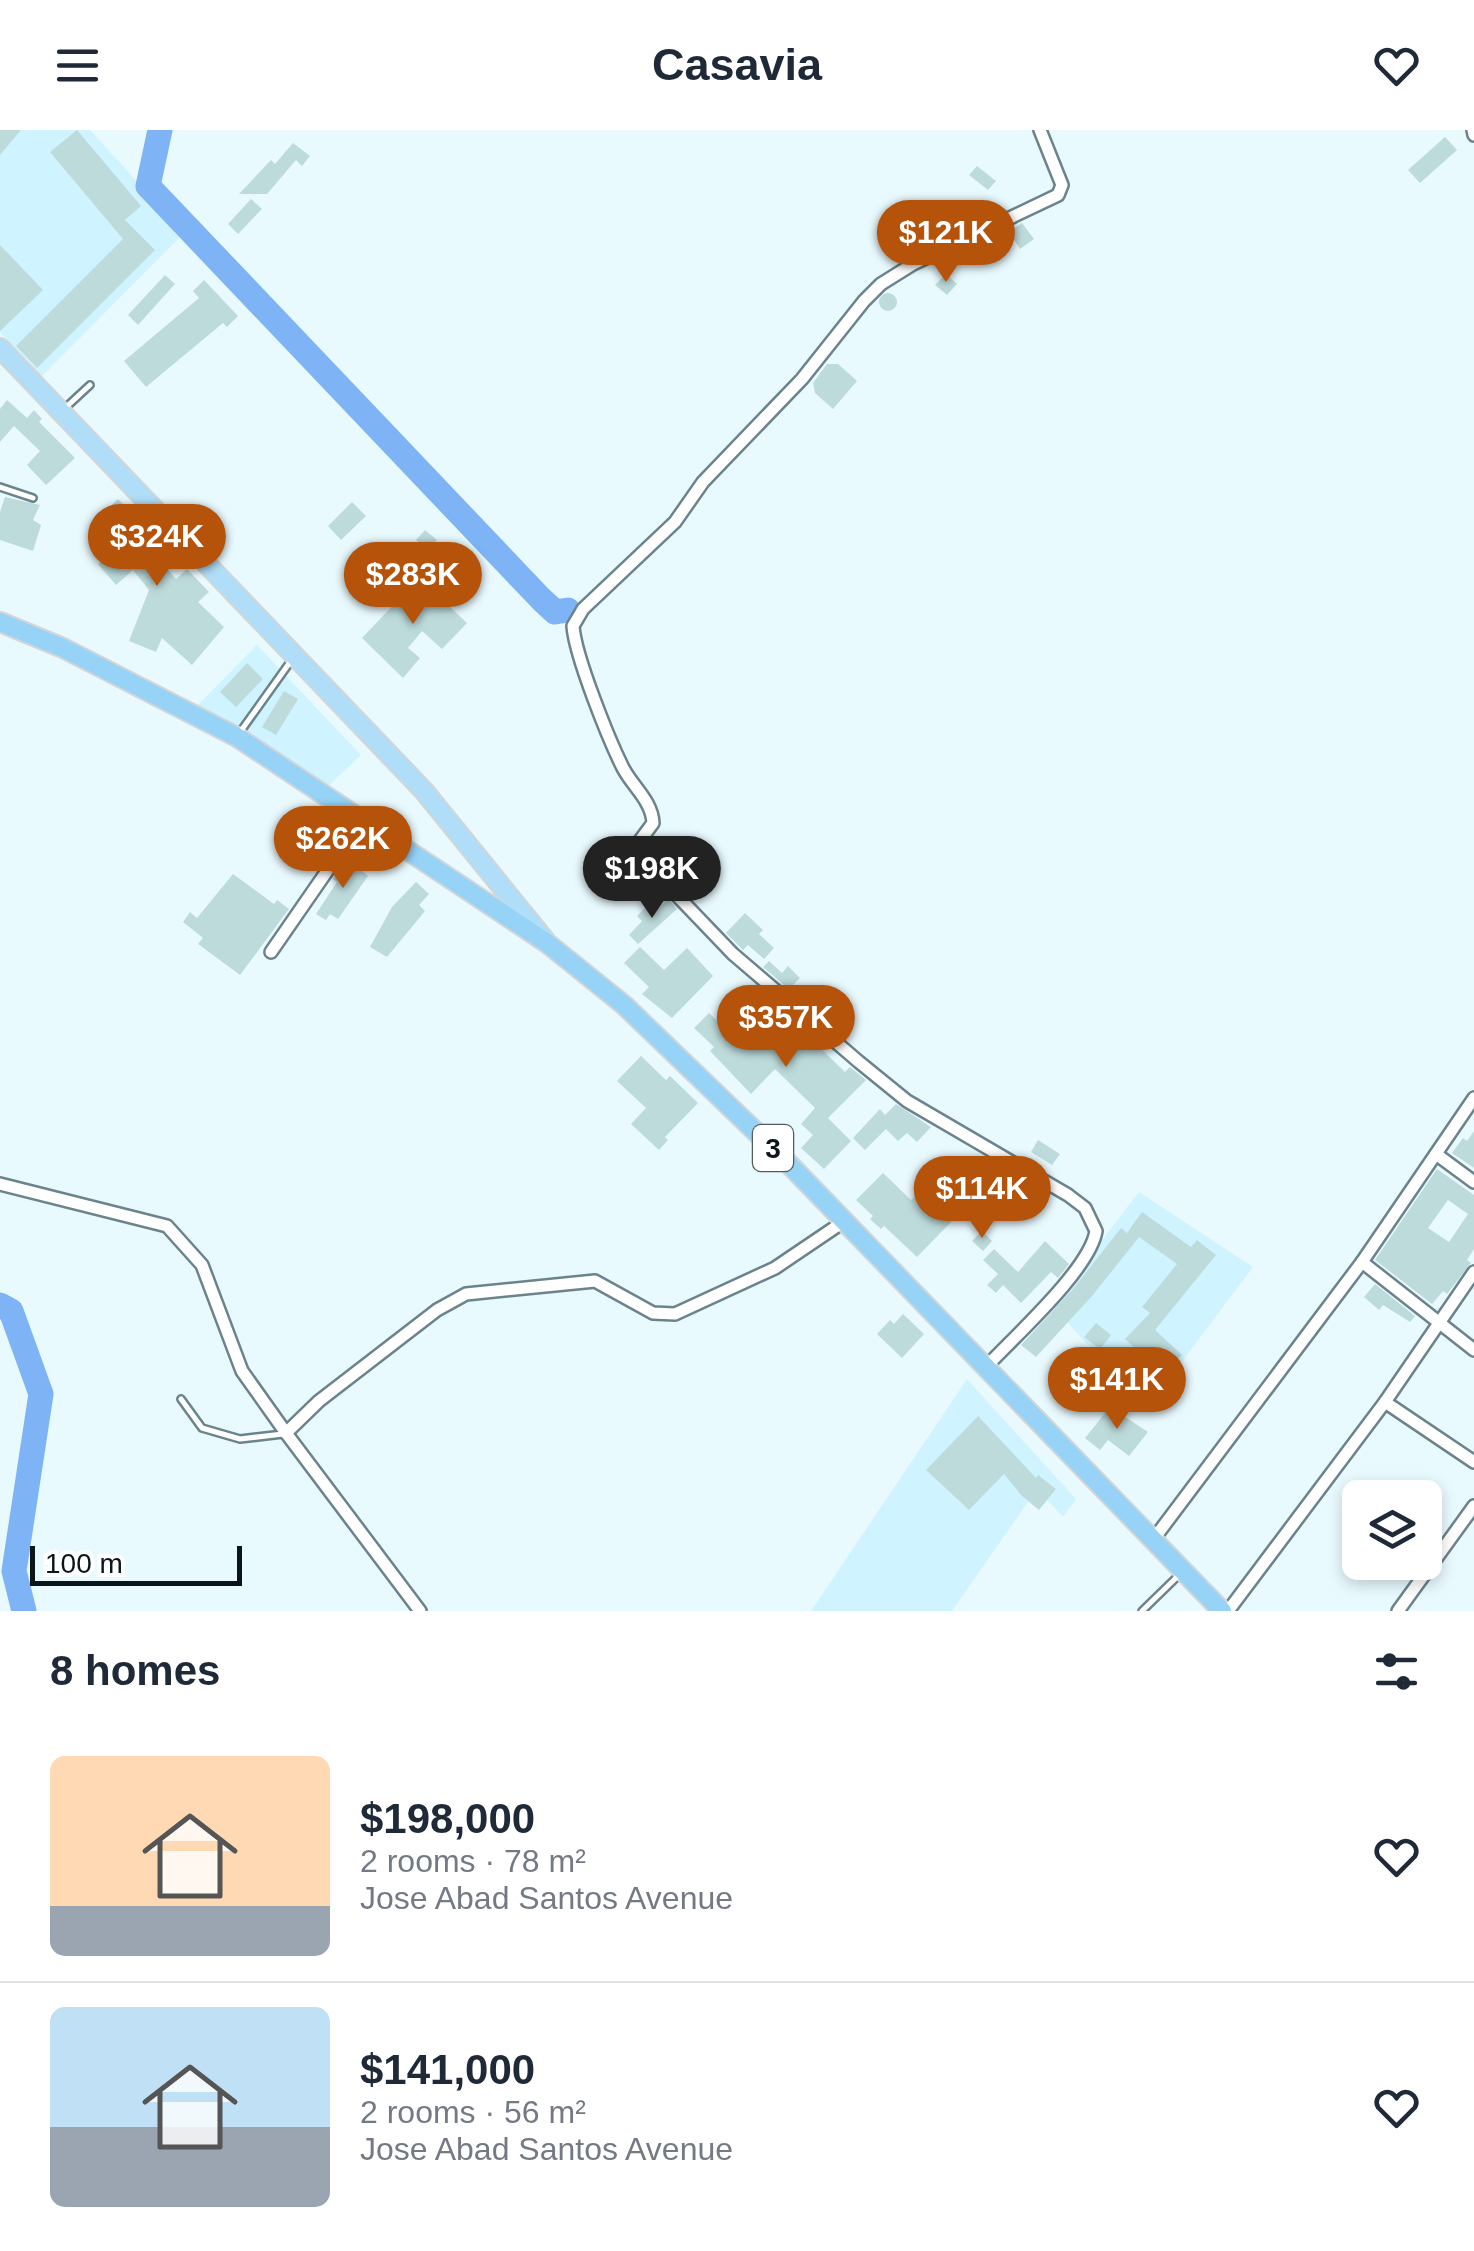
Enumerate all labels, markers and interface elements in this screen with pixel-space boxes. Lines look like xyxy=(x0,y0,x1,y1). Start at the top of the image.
icon: menu xyxy=(50,38,105,93)
icon: heart xyxy=(1369,38,1424,93)
text: Casavia xyxy=(652,39,822,90)
pin: $121K xyxy=(876,200,1016,285)
text: $121K xyxy=(899,214,993,250)
pin: $324K xyxy=(87,504,227,589)
text: $324K xyxy=(110,518,204,554)
pin: $283K xyxy=(343,542,483,627)
text: $283K xyxy=(366,556,460,592)
pin: $262K xyxy=(273,806,413,891)
text: $262K xyxy=(296,820,390,856)
pin: $198K xyxy=(582,836,722,921)
text: $198K xyxy=(605,850,699,886)
pin: $357K xyxy=(716,985,856,1070)
text: $357K xyxy=(739,999,833,1035)
road number: 3 xyxy=(753,1125,793,1171)
pin: $114K xyxy=(912,1156,1052,1241)
text: $114K xyxy=(936,1170,1028,1206)
pin: $141K xyxy=(1047,1347,1187,1432)
text: $141K xyxy=(1070,1361,1164,1397)
map controls xyxy=(1342,1480,1442,1580)
button: layers xyxy=(1342,1480,1442,1580)
scale bar xyxy=(30,1541,242,1586)
text: 100 m xyxy=(45,1548,123,1579)
icon: filters xyxy=(1369,1644,1424,1699)
text: 8 homes xyxy=(50,1647,220,1694)
text: $198,000 xyxy=(360,1795,535,1842)
icon: home xyxy=(130,1796,250,1916)
icon: heart xyxy=(1369,1829,1424,1884)
text: 2 rooms · 78 m² xyxy=(360,1843,586,1879)
text: Jose Abad Santos Avenue xyxy=(360,1880,733,1916)
text: $141,000 xyxy=(360,2046,535,2093)
icon: home xyxy=(130,2047,250,2167)
icon: heart xyxy=(1369,2080,1424,2135)
text: 2 rooms · 56 m² xyxy=(360,2094,586,2130)
text: Jose Abad Santos Avenue xyxy=(360,2131,733,2167)

